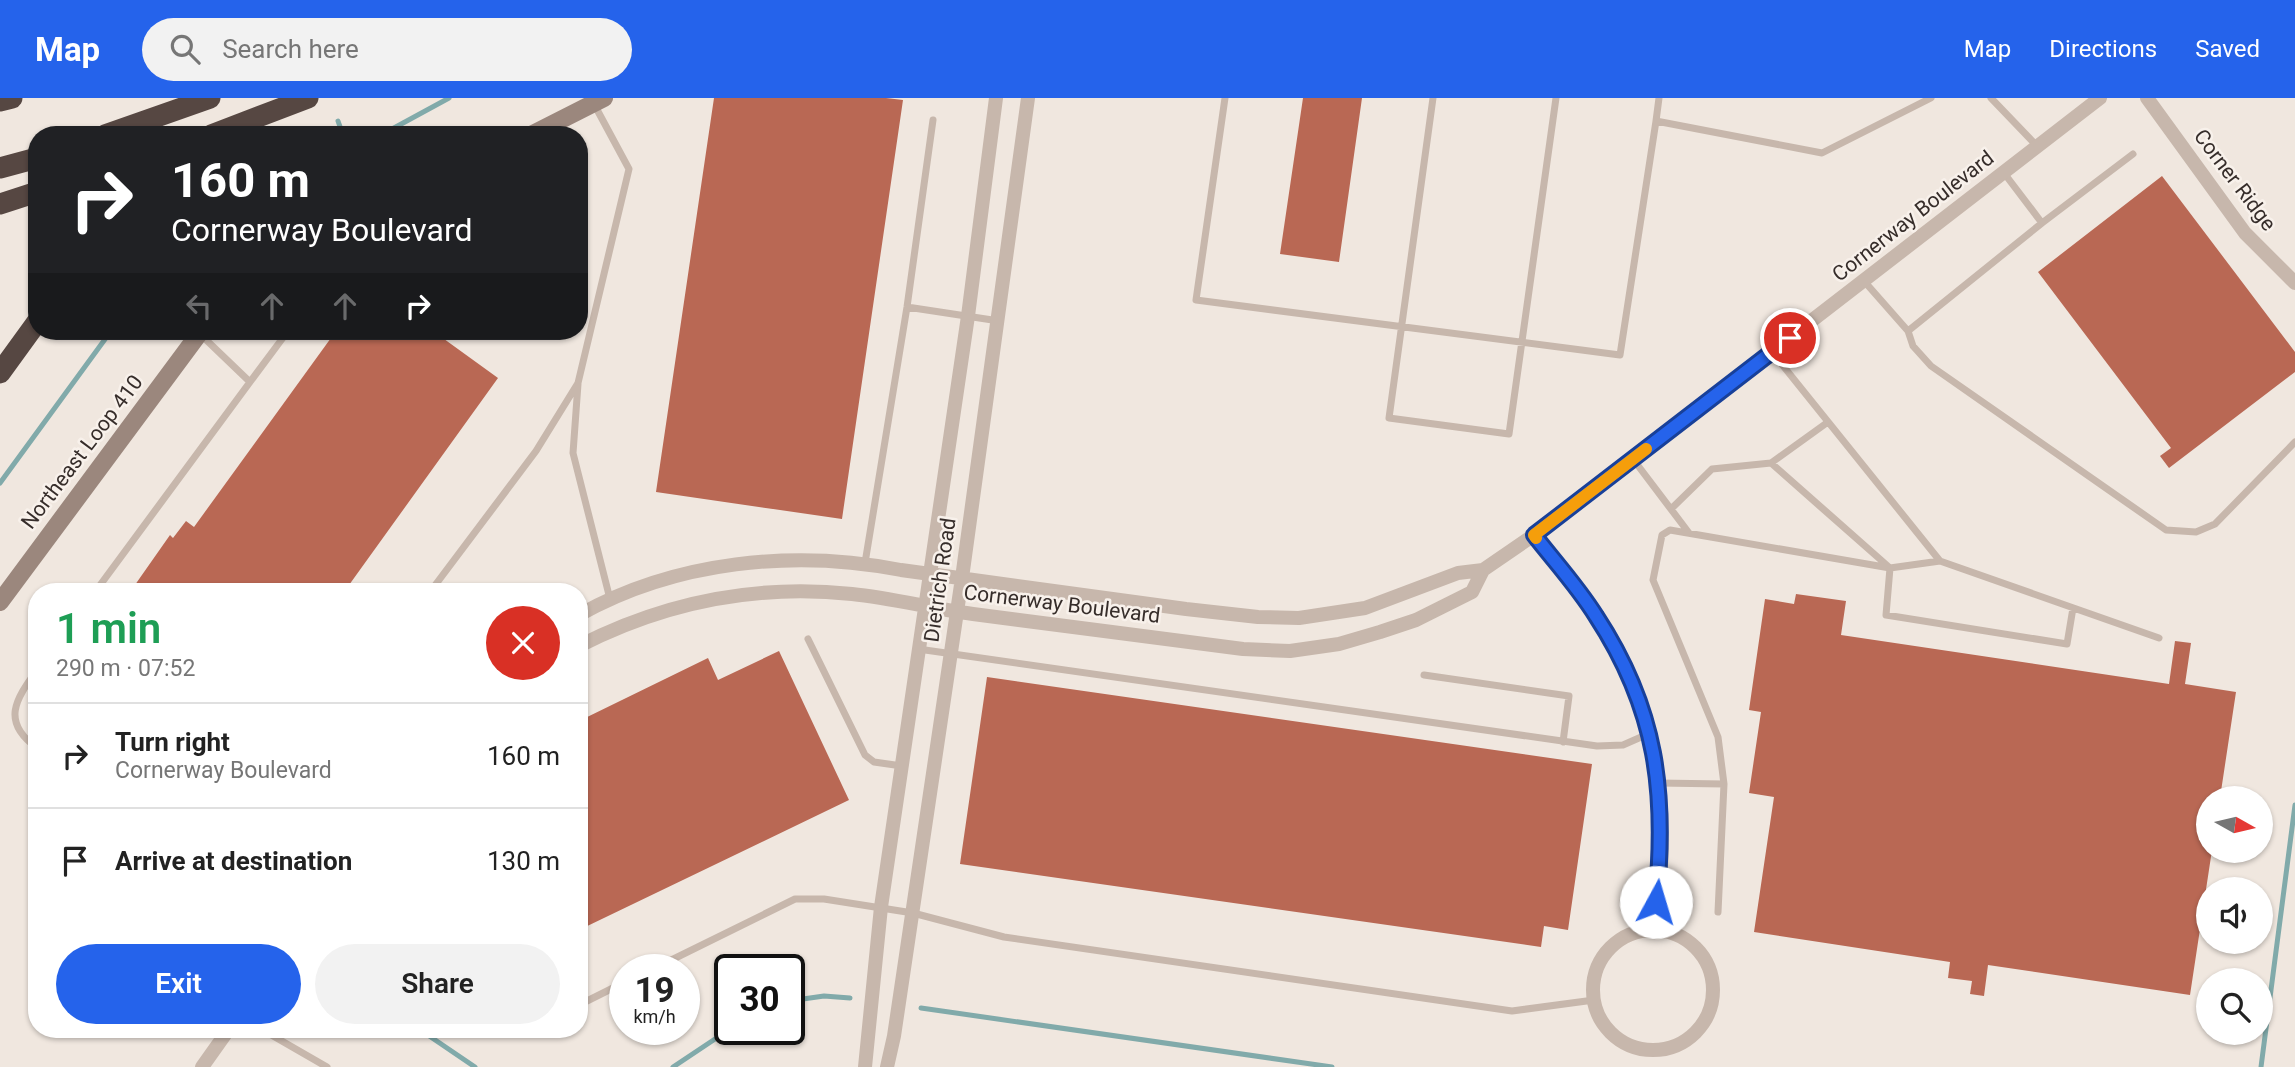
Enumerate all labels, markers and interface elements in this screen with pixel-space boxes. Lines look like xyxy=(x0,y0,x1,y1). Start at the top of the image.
search box xyxy=(142,18,632,81)
text: Map xyxy=(35,30,100,69)
icon: search xyxy=(166,30,204,68)
text: Search here xyxy=(222,34,359,64)
text: Map xyxy=(1964,35,2011,63)
text: Directions xyxy=(2049,35,2157,63)
text: Saved xyxy=(2195,35,2260,63)
street label: Corner Ridge xyxy=(2189,125,2281,235)
street label: Cornerway Boulevard xyxy=(1828,146,1998,286)
text: 160 m xyxy=(171,152,310,209)
icon: right xyxy=(56,154,147,245)
text: Cornerway Boulevard xyxy=(171,211,473,249)
icon: left xyxy=(180,287,218,325)
icon: ahead xyxy=(253,287,291,325)
icon: ahead xyxy=(326,287,364,325)
icon: right xyxy=(399,287,437,325)
pin xyxy=(1760,308,1820,368)
icon: arrive xyxy=(1771,319,1809,357)
street label: Northeast Loop 410 xyxy=(16,370,148,534)
street label: Dietrich Road xyxy=(919,516,961,644)
street label: Cornerway Boulevard xyxy=(962,580,1162,628)
text: 1 min xyxy=(56,604,161,653)
button: close xyxy=(486,606,560,680)
text: 290 m · 07:52 xyxy=(56,655,195,682)
text: Turn right xyxy=(115,727,230,757)
icon: right xyxy=(56,737,94,775)
text: 160 m xyxy=(487,741,560,771)
text: Cornerway Boulevard xyxy=(115,757,332,784)
north arrow xyxy=(2196,786,2273,863)
map controls xyxy=(2196,786,2273,1045)
icon: arrive xyxy=(56,842,94,880)
text: Arrive at destination xyxy=(115,846,352,876)
text: 130 m xyxy=(487,846,560,876)
position arrow xyxy=(1619,865,1693,939)
button: sound xyxy=(2196,877,2273,954)
button: Exit xyxy=(56,944,301,1024)
button: Share xyxy=(315,944,560,1024)
speed limit sign: 30 xyxy=(714,954,805,1045)
button: search xyxy=(2196,968,2273,1045)
text: 19 xyxy=(634,970,675,1011)
text: km/h xyxy=(633,1006,676,1027)

